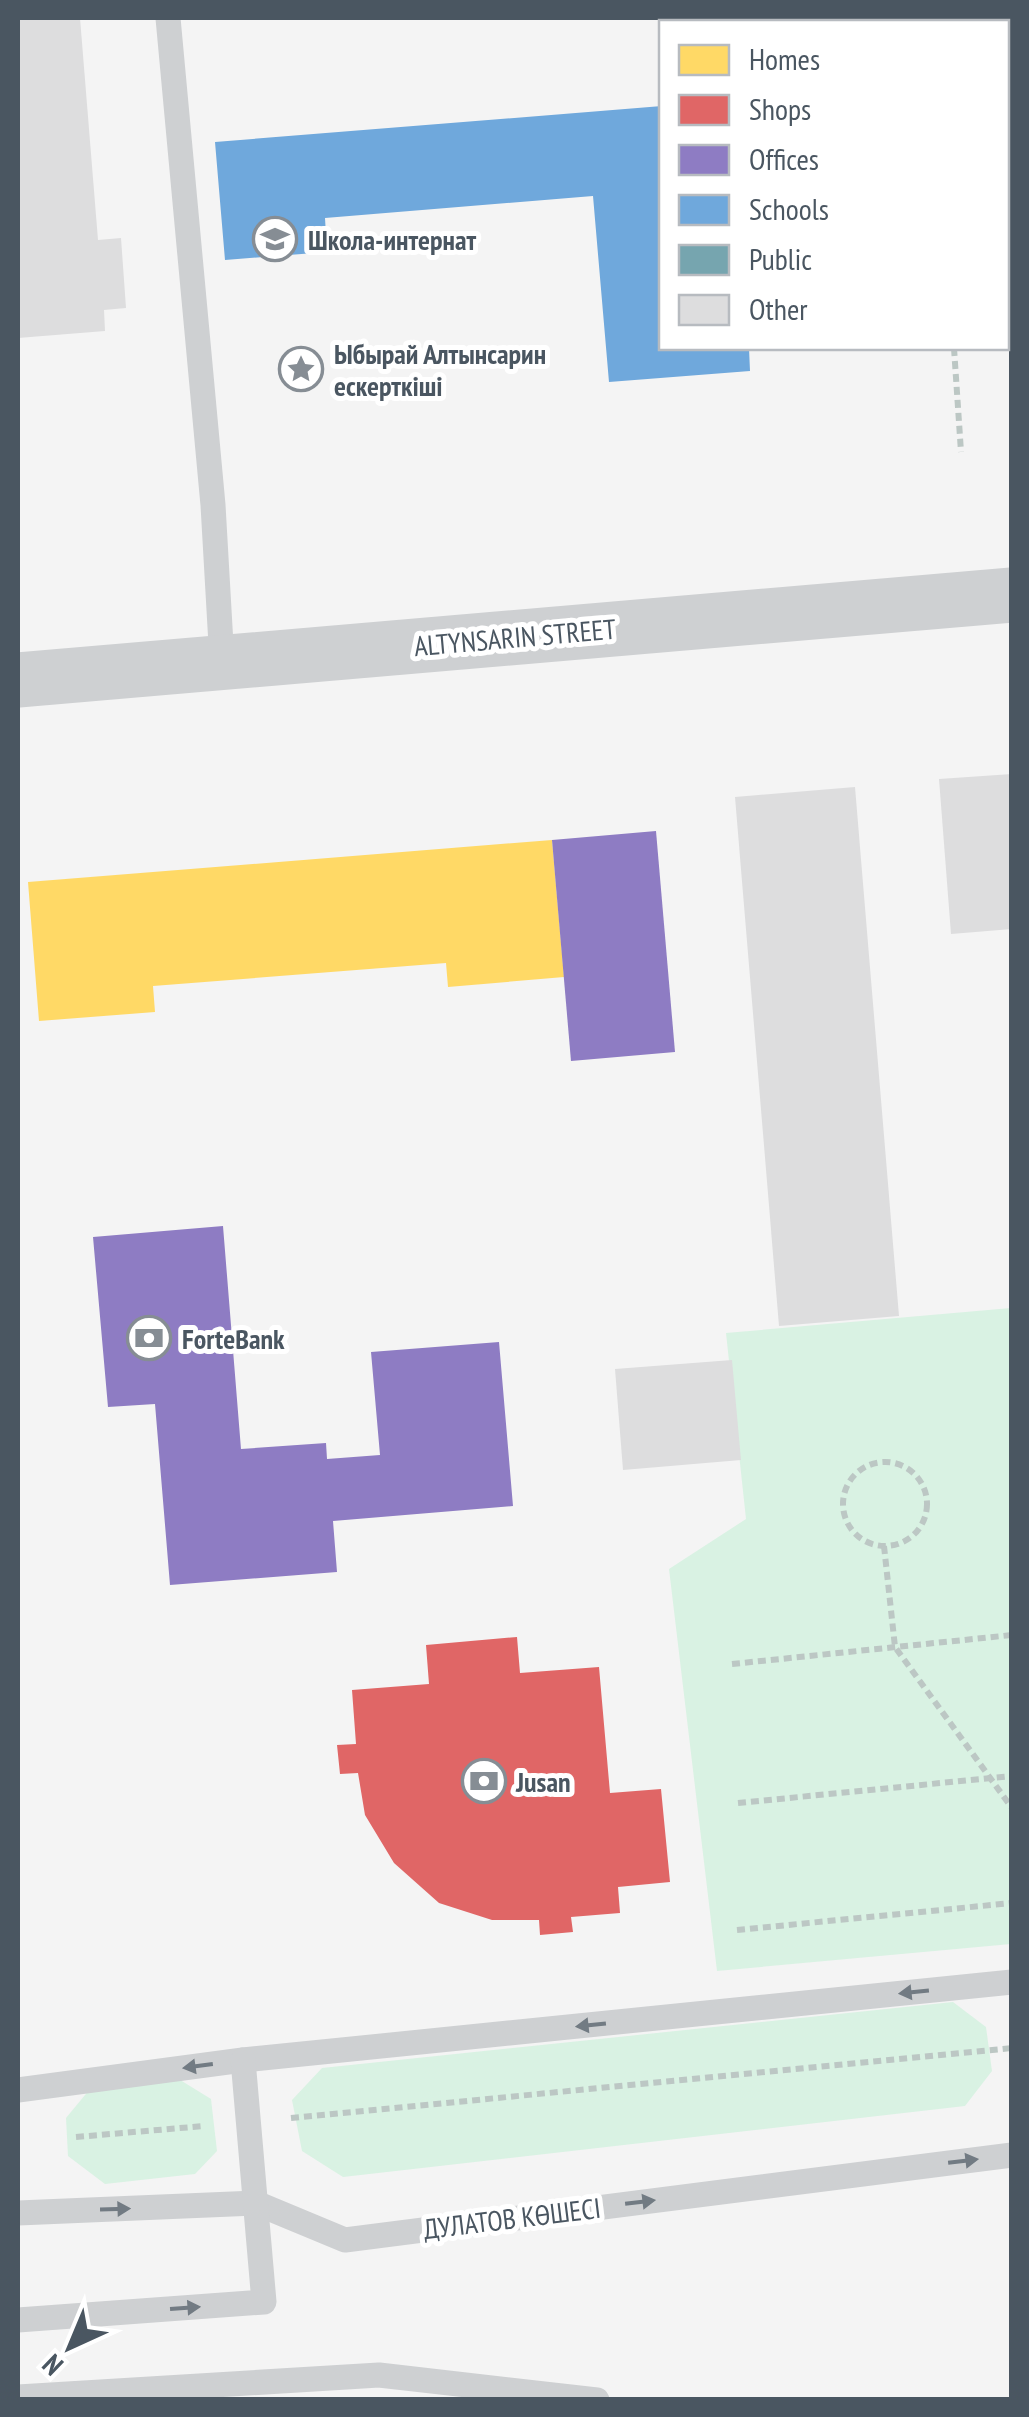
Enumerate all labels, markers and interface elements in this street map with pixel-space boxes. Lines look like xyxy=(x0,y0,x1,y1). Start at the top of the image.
legend xyxy=(659,20,1009,350)
text: Homes xyxy=(749,39,820,78)
text: Shops xyxy=(749,89,811,128)
text: Offices xyxy=(749,139,819,178)
text: Schools xyxy=(749,189,829,228)
school or university icon: Школа-интернат xyxy=(252,216,298,262)
place label: Школа-интернат xyxy=(308,221,476,258)
text: Public xyxy=(749,239,812,278)
text: Other xyxy=(749,289,808,328)
place label: Ыбырай Алтынсарин ескерткіші xyxy=(334,335,546,404)
place icon: Ыбырай Алтынсарин ескерткіші xyxy=(278,346,324,392)
street label: ALTYNSARIN STREET xyxy=(413,610,618,664)
bank icon: ForteBank xyxy=(126,1315,172,1361)
place label: ForteBank xyxy=(182,1320,285,1357)
bank icon: Jusan xyxy=(461,1758,507,1804)
place label: Jusan xyxy=(515,1763,571,1800)
one-way arrow xyxy=(898,1984,930,2000)
one-way arrow xyxy=(575,2017,607,2033)
one-way arrow xyxy=(182,2058,214,2074)
one-way arrow xyxy=(947,2153,979,2169)
street label: ДУЛАТОВ КӨШЕСІ xyxy=(421,2189,603,2247)
one-way arrow xyxy=(625,2194,657,2210)
one-way arrow xyxy=(99,2200,131,2216)
north arrow xyxy=(20,2297,120,2397)
one-way arrow xyxy=(169,2300,201,2316)
text: N xyxy=(34,2347,71,2384)

